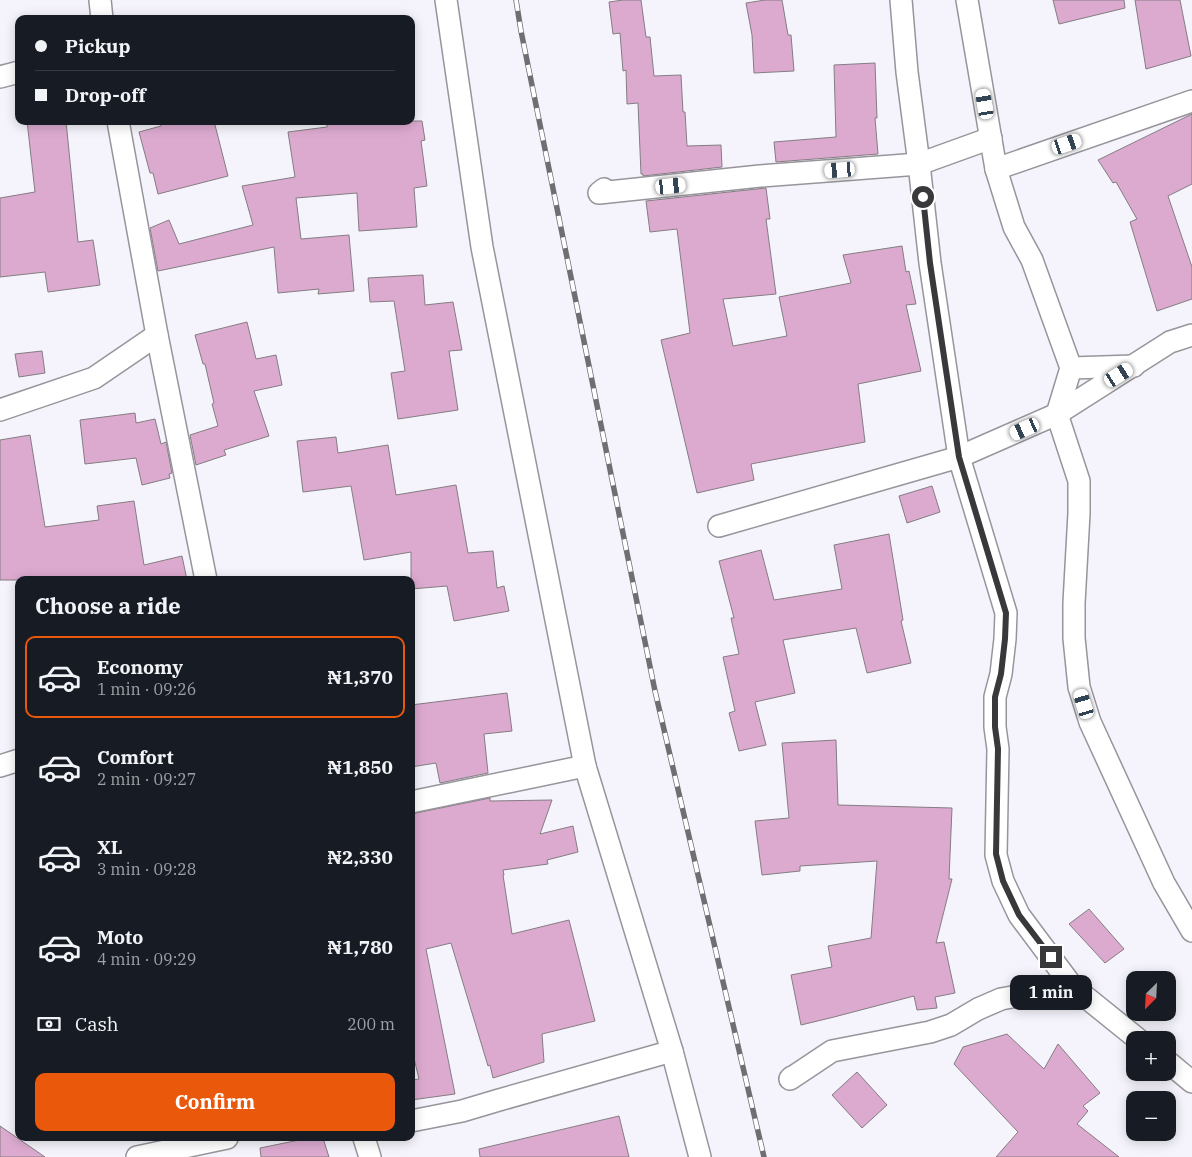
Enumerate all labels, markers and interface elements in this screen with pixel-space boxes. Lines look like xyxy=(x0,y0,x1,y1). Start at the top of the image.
text: Pickup xyxy=(65,34,130,58)
text: Drop-off xyxy=(65,83,146,107)
car xyxy=(975,88,994,120)
car xyxy=(1050,132,1083,156)
car xyxy=(824,161,855,179)
car xyxy=(655,177,686,195)
route start xyxy=(912,186,934,208)
car xyxy=(1102,361,1135,389)
car xyxy=(1008,416,1041,442)
text: Choose a ride xyxy=(35,591,181,620)
icon: car xyxy=(37,655,82,700)
text: Economy xyxy=(97,655,183,679)
text: ₦1,370 xyxy=(327,665,393,689)
text: 1 min · 09:26 xyxy=(97,679,196,699)
car xyxy=(1072,687,1095,721)
icon: car xyxy=(37,745,82,790)
text: Comfort xyxy=(97,745,174,769)
text: ₦1,850 xyxy=(327,755,393,779)
text: 2 min · 09:27 xyxy=(97,769,196,789)
icon: car xyxy=(37,835,82,880)
text: XL xyxy=(97,835,123,859)
text: ₦2,330 xyxy=(327,845,393,869)
text: 3 min · 09:28 xyxy=(97,859,196,879)
icon: car xyxy=(37,925,82,970)
text: Moto xyxy=(97,925,143,949)
text: ₦1,780 xyxy=(327,935,393,959)
route end xyxy=(1040,946,1062,968)
text: 4 min · 09:29 xyxy=(97,949,196,969)
north arrow xyxy=(1126,971,1176,1021)
map controls xyxy=(1126,971,1176,1141)
callout: 1 min xyxy=(1010,974,1092,1010)
text: 1 min xyxy=(1029,982,1073,1002)
icon: cash xyxy=(35,1010,63,1038)
text: Cash xyxy=(75,1012,119,1036)
text: 200 m xyxy=(347,1014,395,1034)
button: + xyxy=(1126,1031,1176,1081)
button: Confirm xyxy=(35,1073,395,1131)
button: − xyxy=(1126,1091,1176,1141)

